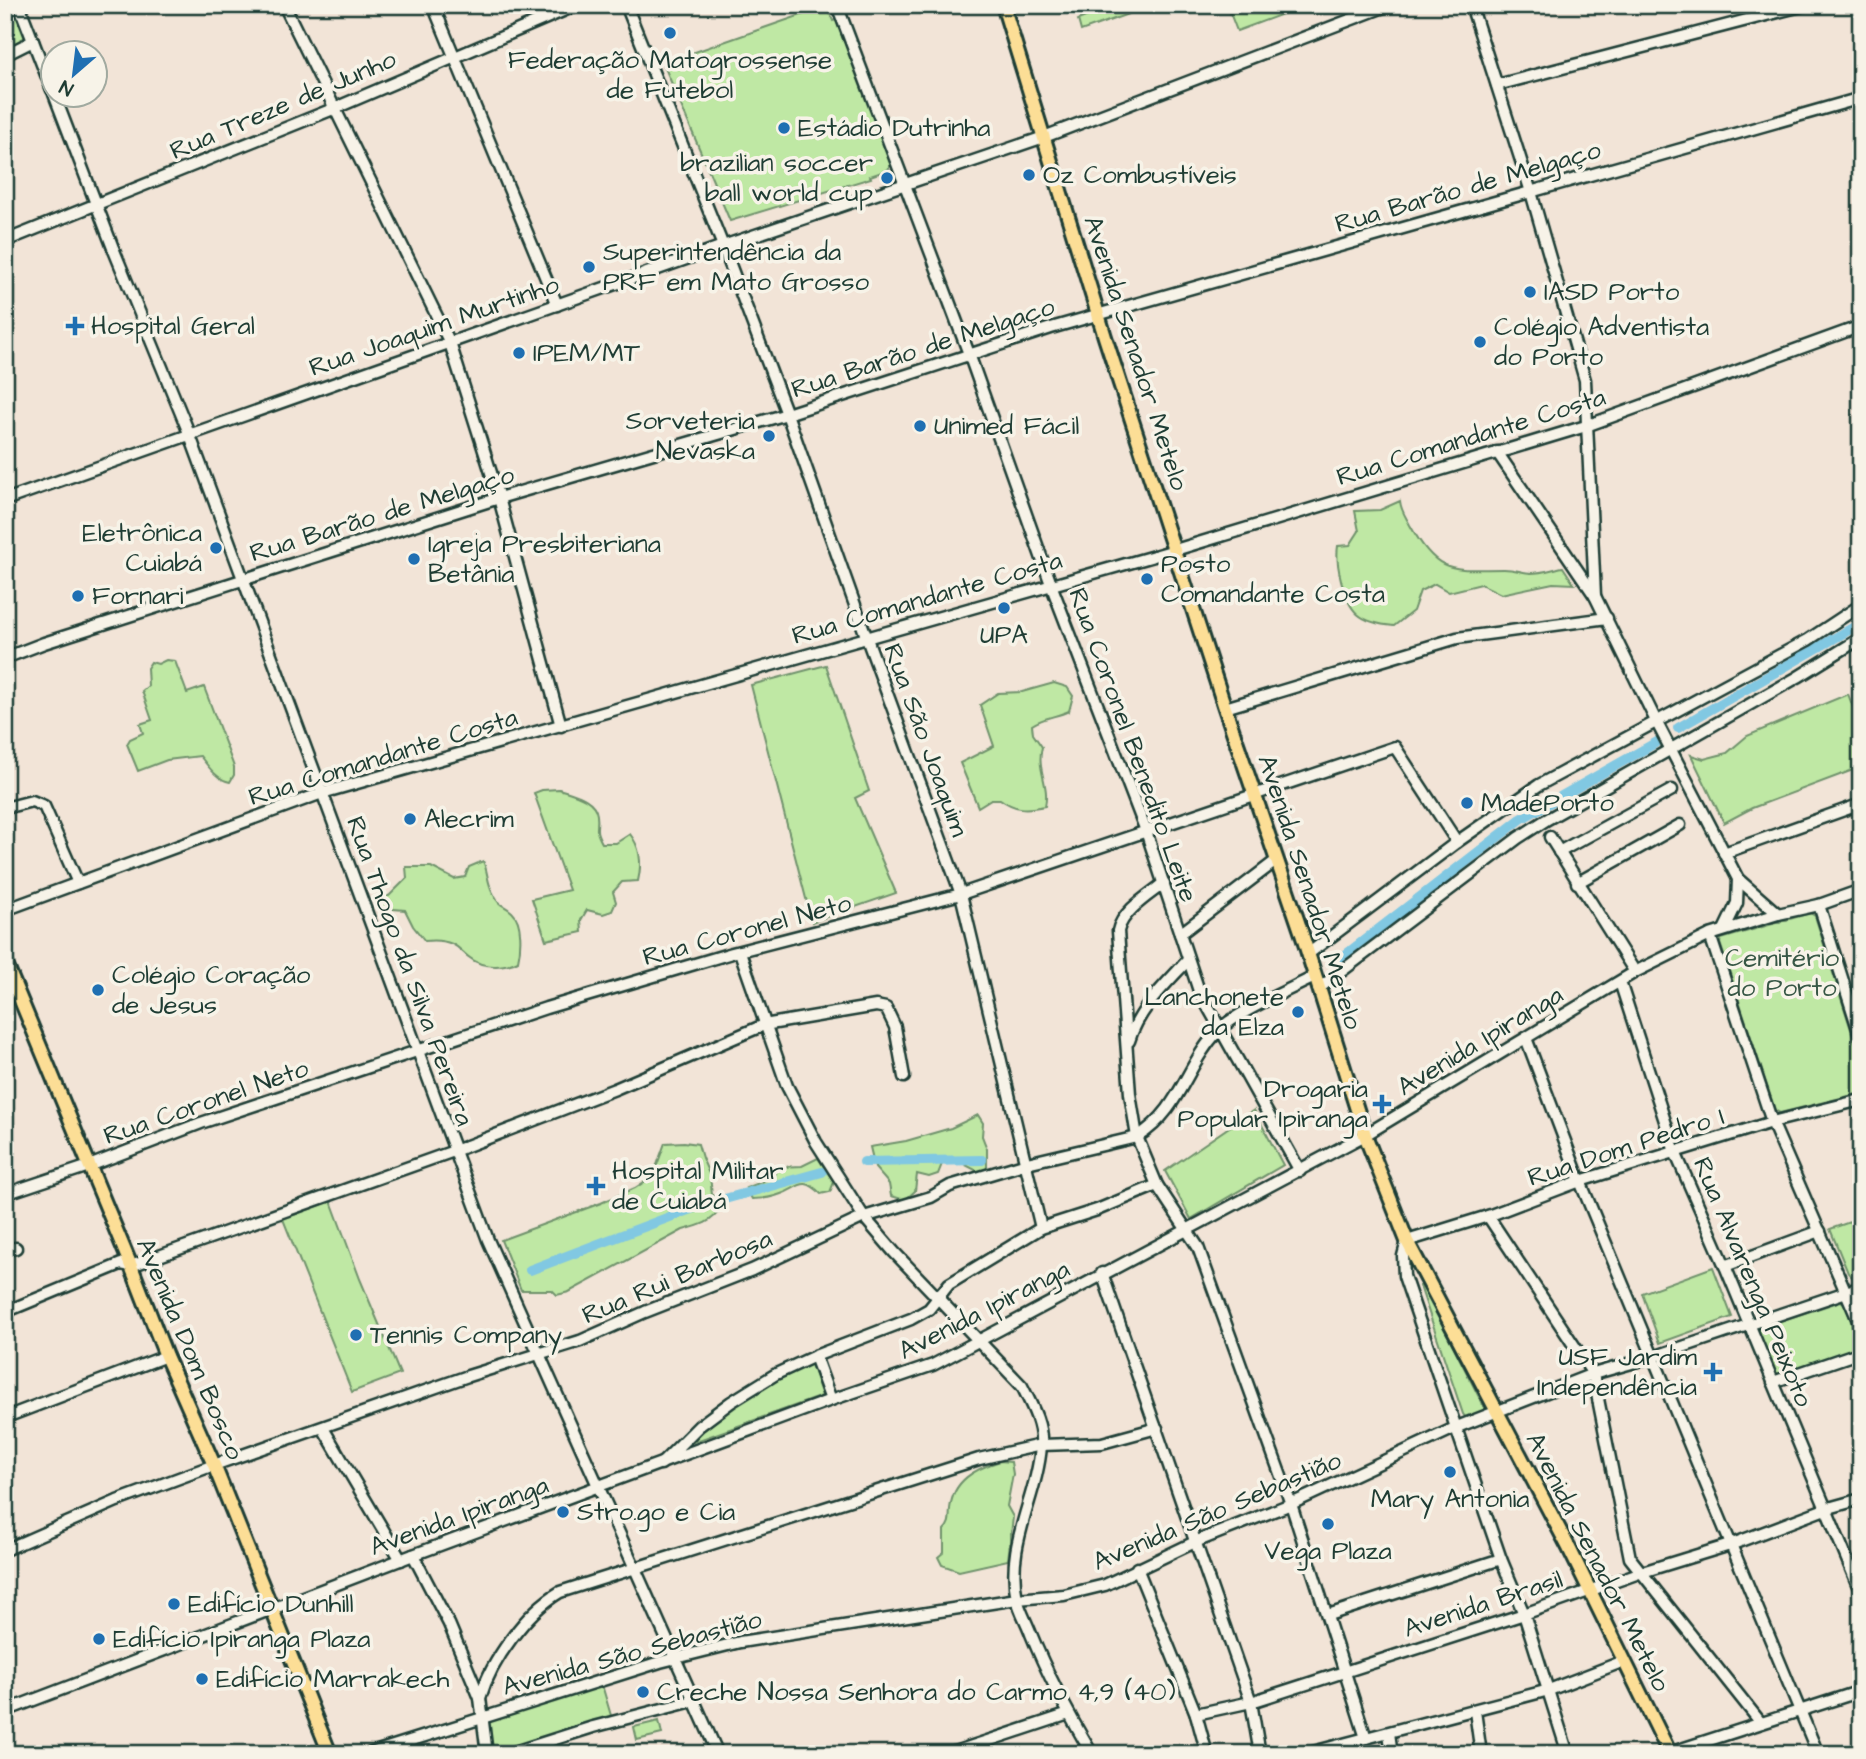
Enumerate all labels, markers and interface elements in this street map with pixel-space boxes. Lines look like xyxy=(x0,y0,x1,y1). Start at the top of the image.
marker: Federação Matogrossense de Futebol xyxy=(662,25,678,41)
north arrow xyxy=(38,38,108,108)
street label: Rua Treze de Junho xyxy=(164,41,402,169)
place label: Federação Matogrossense de Futebol xyxy=(508,42,832,108)
text: N xyxy=(55,73,78,102)
place label: Estádio Dutrinha xyxy=(798,110,990,146)
marker: Estádio Dutrinha xyxy=(776,120,792,136)
street label: Rua Barão de Melgaço xyxy=(1331,132,1606,244)
place label: brazilian soccer ball world cup xyxy=(680,145,873,211)
place label: Oz Combustíveis xyxy=(1043,157,1237,193)
marker: Oz Combustíveis xyxy=(1021,167,1037,183)
marker: brazilian soccer ball world cup xyxy=(879,170,895,186)
street label: Avenida Senador Metelo xyxy=(1075,211,1198,495)
place label: Superintendência da PRF em Mato Grosso xyxy=(603,234,870,300)
marker: Superintendência da PRF em Mato Grosso xyxy=(581,259,597,275)
street label: Rua Joaquim Murtinho xyxy=(304,266,564,386)
place label: IASD Porto xyxy=(1544,274,1680,310)
marker: IASD Porto xyxy=(1522,284,1538,300)
street label: Rua Barão de Melgaço xyxy=(787,288,1060,409)
place label: Hospital Geral xyxy=(91,308,255,344)
place label: Colégio Adventista do Porto xyxy=(1494,309,1709,375)
marker: Hospital Geral xyxy=(65,316,85,336)
marker: Colégio Adventista do Porto xyxy=(1472,334,1488,350)
place label: IPEM/MT xyxy=(533,335,641,371)
marker: IPEM/MT xyxy=(511,345,527,361)
street label: Rua Comandante Costa xyxy=(1332,379,1610,495)
place label: Sorveteria Nevaska xyxy=(626,403,755,469)
place label: Unimed Fácil xyxy=(934,408,1079,444)
marker: Unimed Fácil xyxy=(912,418,928,434)
marker: Sorveteria Nevaska xyxy=(761,428,777,444)
street label: Rua Barão de Melgaço xyxy=(245,456,520,573)
place label: Eletrônica Cuiabá xyxy=(82,515,202,581)
place label: Igreja Presbiteriana Betânia xyxy=(428,526,661,592)
marker: Eletrônica Cuiabá xyxy=(208,540,224,556)
street label: Rua Comandante Costa xyxy=(788,542,1066,654)
place label: Posto Comandante Costa xyxy=(1161,546,1385,612)
marker: Igreja Presbiteriana Betânia xyxy=(406,551,422,567)
marker: Posto Comandante Costa xyxy=(1139,571,1155,587)
place label: Fornari xyxy=(92,578,184,614)
street label: Rua Coronel Benedito Leite xyxy=(1059,583,1207,907)
marker: Fornari xyxy=(70,588,86,604)
marker: UPA xyxy=(996,600,1012,616)
place label: UPA xyxy=(980,617,1028,653)
street label: Rua São Joaquim xyxy=(874,639,978,842)
street label: Rua Comandante Costa xyxy=(244,699,522,815)
street label: Avenida Senador Metelo xyxy=(1249,750,1372,1034)
place label: MadePorto xyxy=(1481,785,1614,821)
marker: MadePorto xyxy=(1459,795,1475,811)
place label: Alecrim xyxy=(424,801,515,837)
street label: Rua Thogo da Silva Pereira xyxy=(335,811,483,1131)
marker: Alecrim xyxy=(402,811,418,827)
street label: Rua Coronel Neto xyxy=(639,885,856,975)
park label: Cemitério do Porto xyxy=(1725,940,1839,1006)
place label: Colégio Coração de Jesus xyxy=(112,957,311,1023)
street label: Avenida Ipiranga xyxy=(1390,977,1571,1106)
place label: Lanchonete da Elza xyxy=(1144,979,1284,1045)
marker: Colégio Coração de Jesus xyxy=(90,982,106,998)
marker: Lanchonete da Elza xyxy=(1290,1004,1306,1020)
street label: Rua Coronel Neto xyxy=(99,1050,314,1154)
place label: Drogaria Popular Ipiranga xyxy=(1177,1071,1368,1139)
marker: Drogaria Popular Ipiranga xyxy=(1374,1096,1390,1112)
street label: Rua Dom Pedro I xyxy=(1523,1098,1729,1196)
street label: Rua Alvarenga Peixoto xyxy=(1682,1152,1822,1413)
place label: Hospital Militar de Cuiabá xyxy=(612,1153,784,1219)
marker: Hospital Militar de Cuiabá xyxy=(586,1176,606,1196)
street label: Rua Rui Barbosa xyxy=(577,1221,777,1333)
street label: Avenida Dom Bosco xyxy=(127,1233,253,1466)
street label: Avenida Ipiranga xyxy=(892,1251,1077,1370)
place label: Tennis Company xyxy=(370,1317,562,1355)
marker: Tennis Company xyxy=(348,1327,364,1343)
place label: USF Jardim Independência xyxy=(1537,1339,1698,1405)
marker: USF Jardim Independência xyxy=(1703,1362,1723,1382)
street label: Avenida Senador Metelo xyxy=(1517,1426,1679,1698)
street label: Avenida São Sebastião xyxy=(1087,1442,1347,1580)
marker: Mary Antonia xyxy=(1442,1464,1458,1480)
street label: Avenida Ipiranga xyxy=(365,1467,554,1567)
place label: Mary Antonia xyxy=(1371,1481,1529,1519)
place label: Stro.go e Cia xyxy=(577,1494,735,1532)
marker: Stro.go e Cia xyxy=(555,1504,571,1520)
marker: Vega Plaza xyxy=(1320,1516,1336,1532)
place label: Vega Plaza xyxy=(1264,1533,1392,1571)
street label: Avenida Brasil xyxy=(1399,1561,1567,1647)
place label: Edifício Dunhill xyxy=(188,1586,354,1622)
marker: Edifício Dunhill xyxy=(166,1596,182,1612)
street label: Avenida São Sebastião xyxy=(498,1601,766,1705)
place label: Edifício Ipiranga Plaza xyxy=(113,1621,370,1659)
marker: Edifício Ipiranga Plaza xyxy=(91,1631,107,1647)
place label: Edifício Marrakech xyxy=(216,1661,450,1697)
marker: Edifício Marrakech xyxy=(194,1671,210,1687)
place label: Creche Nossa Senhora do Carmo 4,9 (40) xyxy=(657,1674,1176,1710)
marker: Creche Nossa Senhora do Carmo 4,9 (40) xyxy=(635,1684,651,1700)

